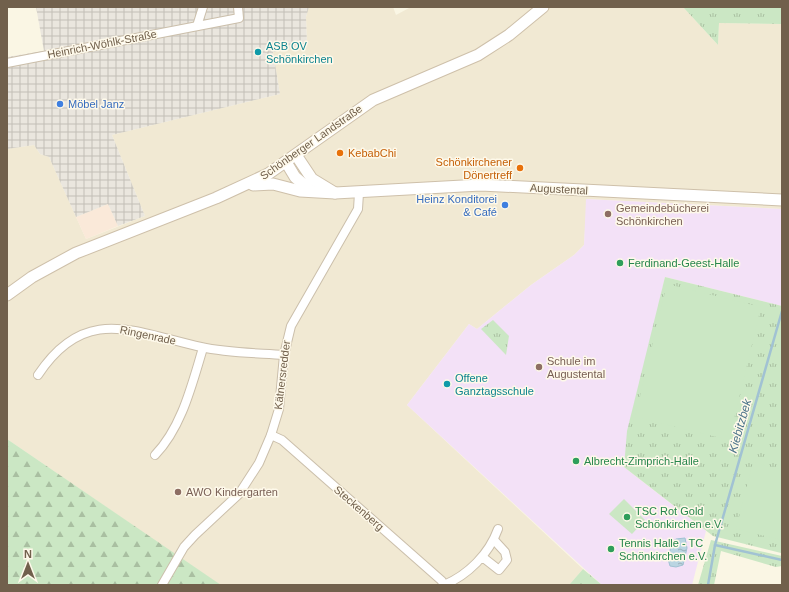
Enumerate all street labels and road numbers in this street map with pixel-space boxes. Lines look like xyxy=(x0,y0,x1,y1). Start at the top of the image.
street label: Heinrich-Wöhlk-Straße xyxy=(46,27,158,61)
street label: Schönberger Landstraße xyxy=(258,102,364,182)
street label: Augustental xyxy=(530,181,588,197)
street label: Ringenrade xyxy=(119,323,177,347)
street label: Kätnersredder xyxy=(272,339,292,410)
street label: Steckenberg xyxy=(332,483,386,533)

